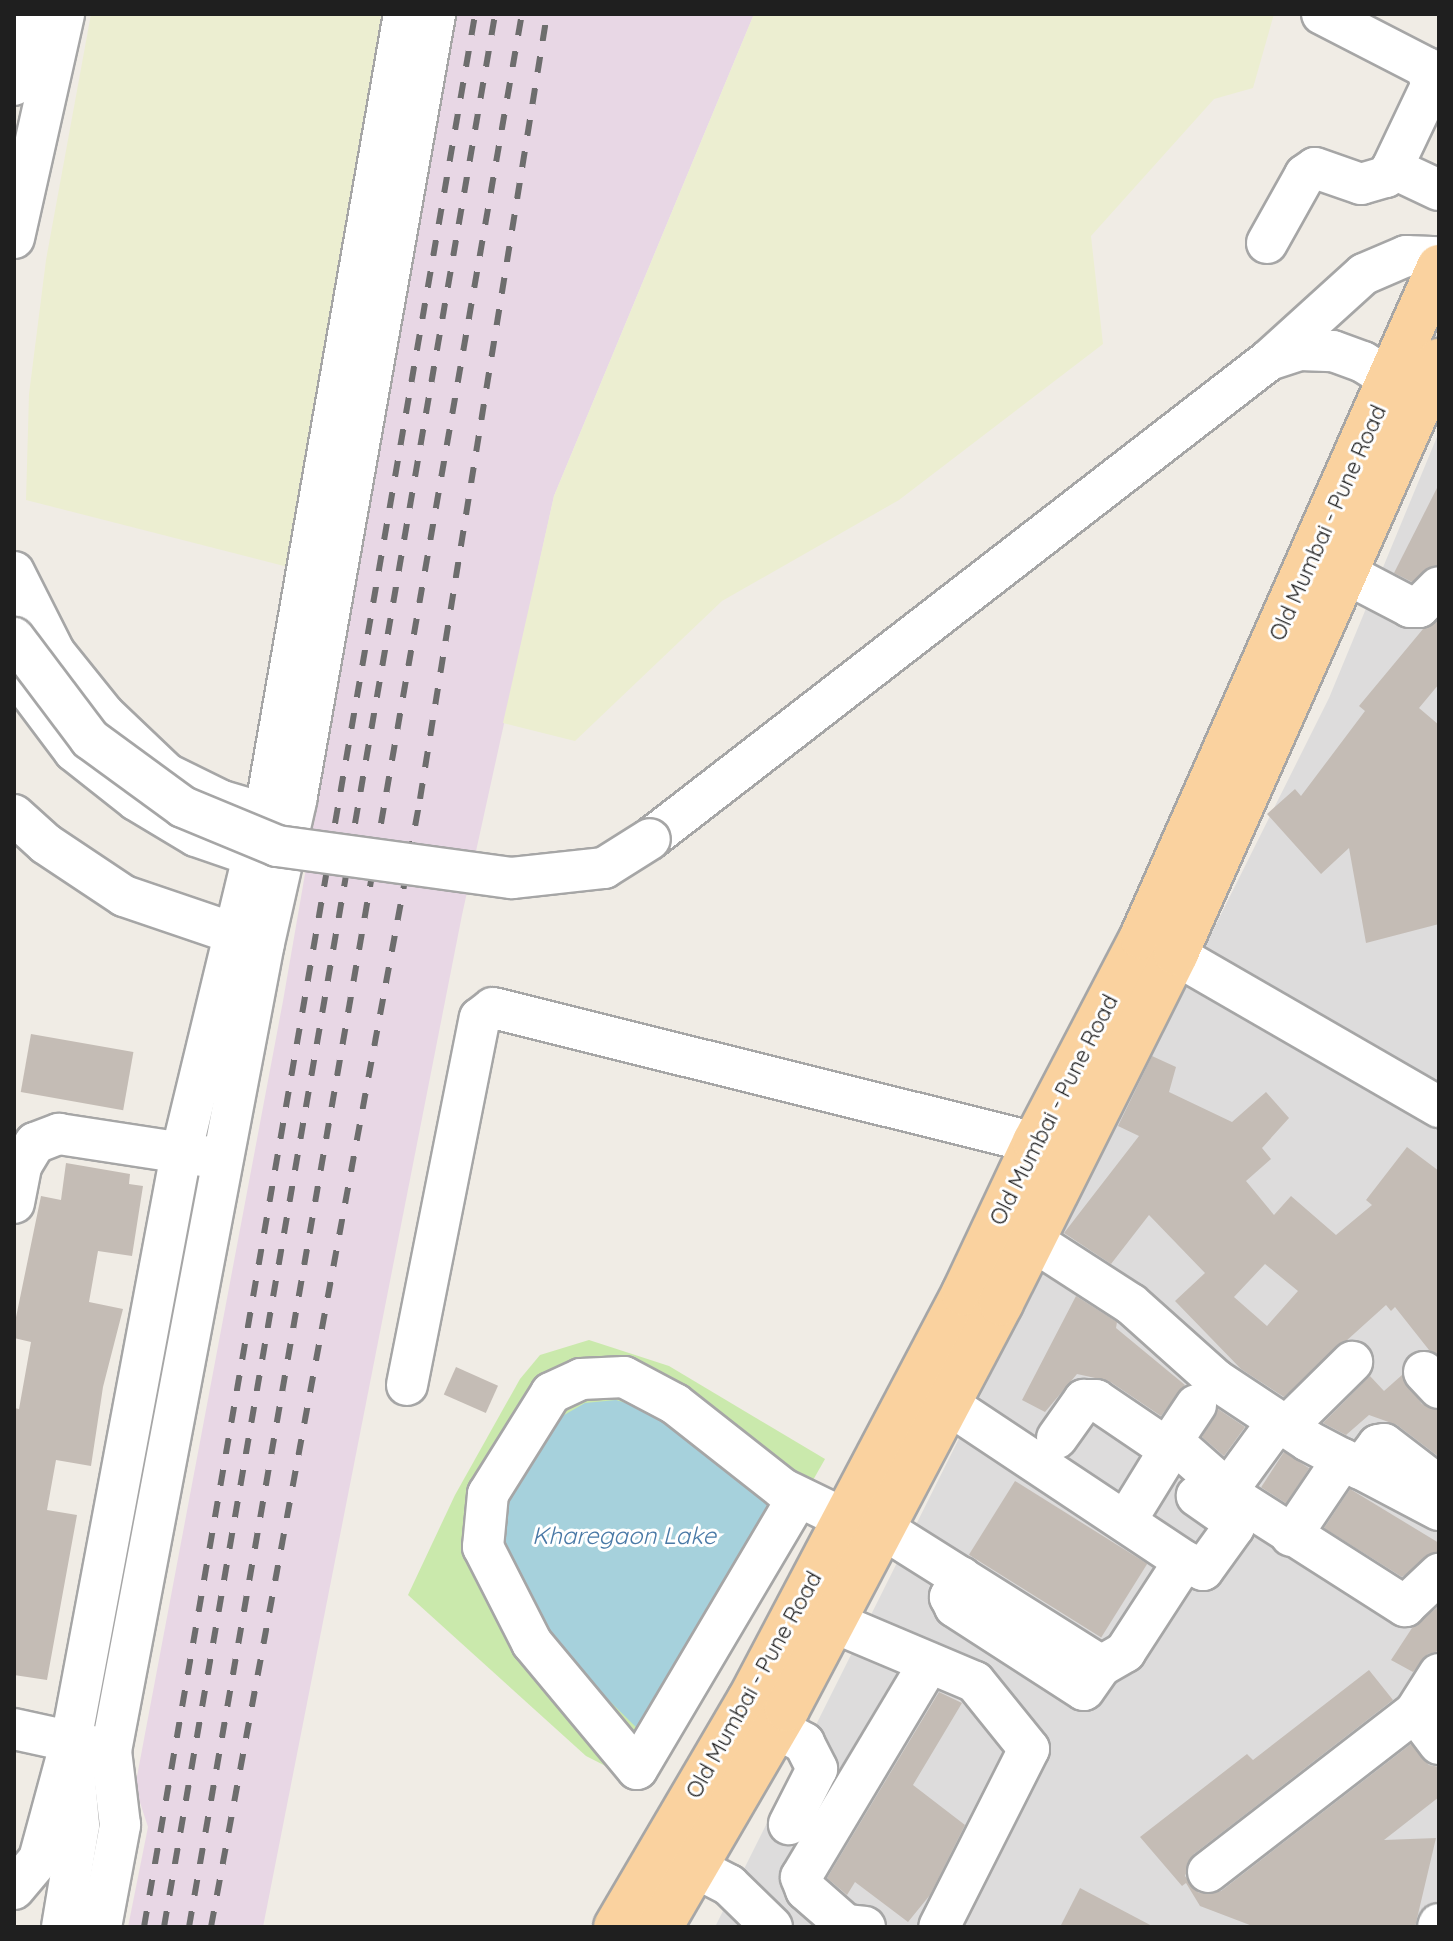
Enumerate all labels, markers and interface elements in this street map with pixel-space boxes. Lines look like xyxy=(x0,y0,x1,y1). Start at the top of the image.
street label: Old Mumbai - Pune Road xyxy=(1264,401,1392,645)
street label: Old Mumbai - Pune Road xyxy=(984,990,1124,1230)
water label: Kharegaon Lake xyxy=(532,1522,716,1550)
street label: Old Mumbai - Pune Road xyxy=(681,1567,827,1803)

